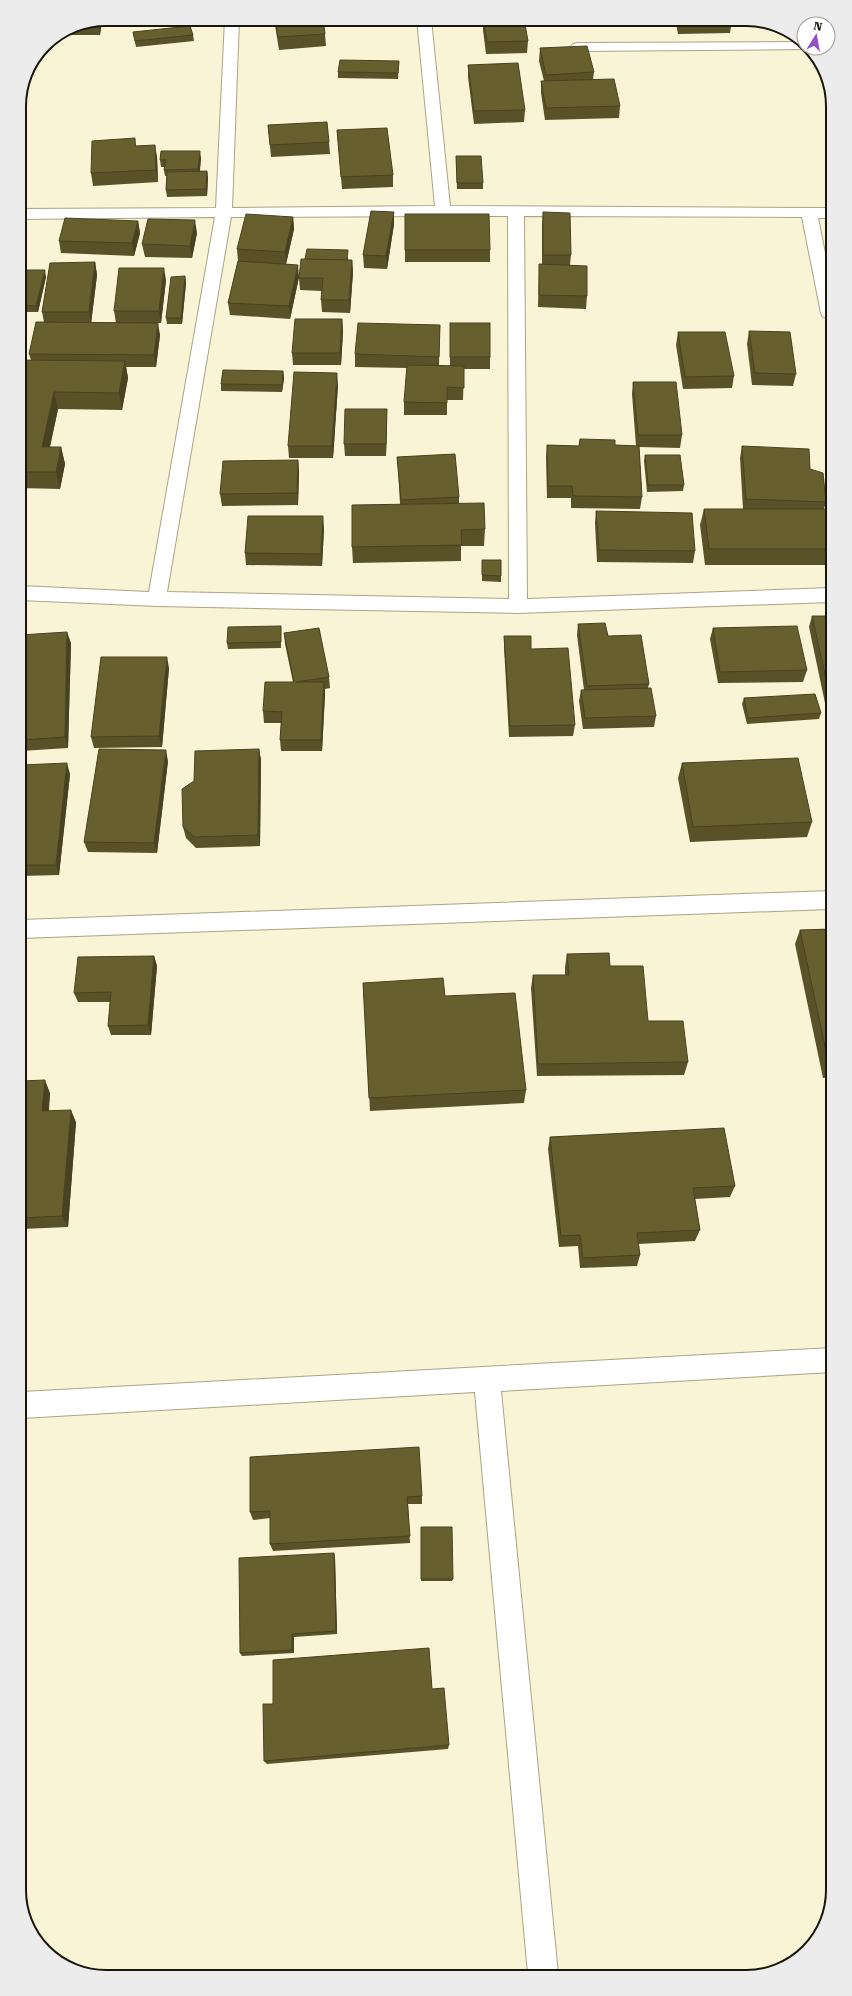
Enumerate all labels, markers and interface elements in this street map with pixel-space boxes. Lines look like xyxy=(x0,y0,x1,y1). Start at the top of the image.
north arrow xyxy=(796,16,836,56)
text: N xyxy=(812,19,824,34)

